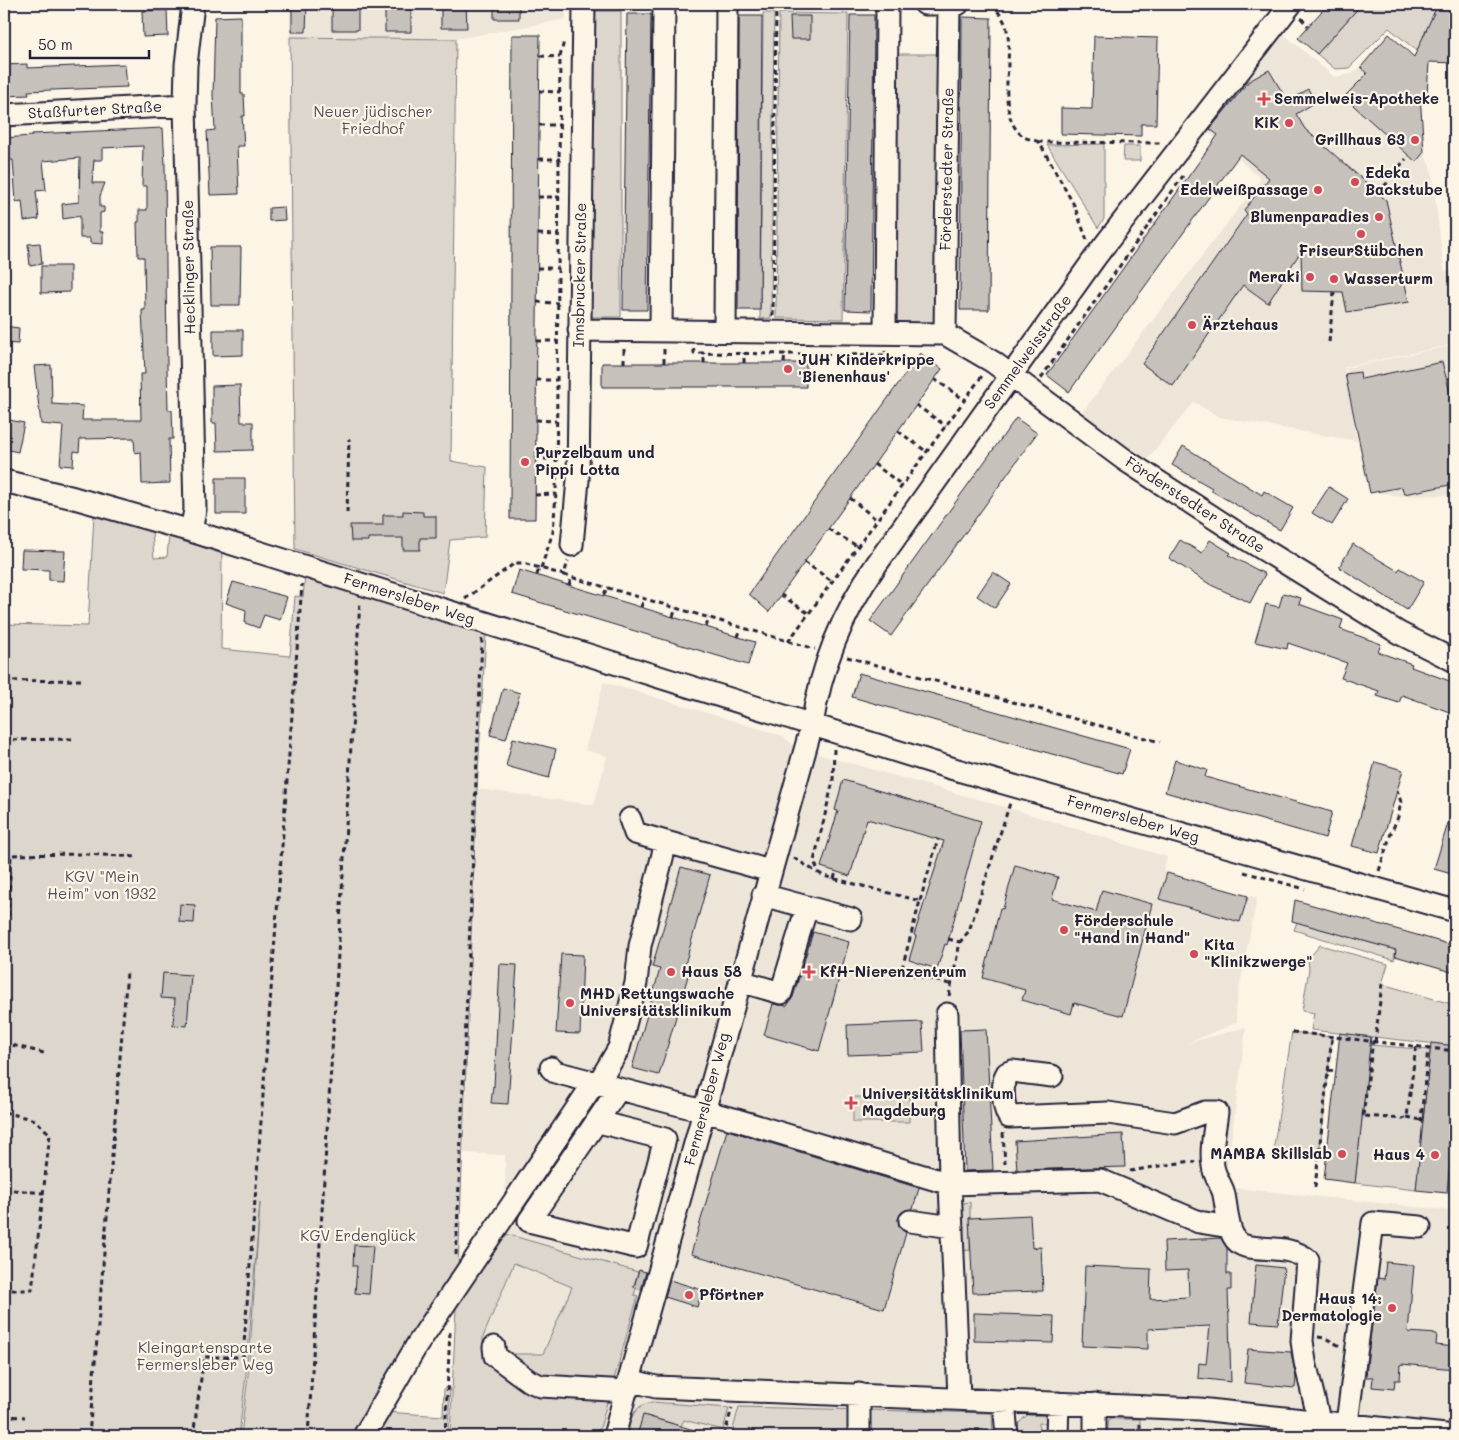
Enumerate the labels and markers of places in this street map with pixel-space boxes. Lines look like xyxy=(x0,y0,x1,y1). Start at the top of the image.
place label: Semmelweis-Apotheke xyxy=(1274,88,1439,108)
marker: Semmelweis-Apotheke xyxy=(1258,93,1270,105)
place label: KiK xyxy=(1254,112,1279,132)
marker: KiK xyxy=(1283,117,1295,129)
place label: Grillhaus 63 xyxy=(1315,129,1405,149)
marker: Grillhaus 63 xyxy=(1409,134,1421,146)
place label: Edeka Backstube xyxy=(1365,162,1443,199)
marker: Edeka Backstube xyxy=(1349,176,1361,188)
place label: Edelweißpassage xyxy=(1180,179,1308,199)
marker: Edelweißpassage xyxy=(1312,184,1324,196)
place label: Blumenparadies xyxy=(1250,206,1369,226)
marker: Blumenparadies xyxy=(1373,211,1385,223)
marker: FriseurStübchen xyxy=(1355,228,1367,240)
place label: FriseurStübchen xyxy=(1299,240,1423,260)
place label: Meraki xyxy=(1249,266,1300,286)
place label: Wasserturm xyxy=(1344,268,1433,288)
marker: Meraki xyxy=(1304,271,1316,283)
marker: Wasserturm xyxy=(1328,273,1340,285)
place label: Ärztehaus xyxy=(1202,314,1278,334)
marker: Ärztehaus xyxy=(1186,319,1198,331)
place label: JUH Kinderkrippe 'Bienenhaus' xyxy=(798,349,935,386)
marker: JUH Kinderkrippe 'Bienenhaus' xyxy=(782,363,794,375)
place label: Purzelbaum und Pippi Lotta xyxy=(535,442,655,479)
marker: Purzelbaum und Pippi Lotta xyxy=(519,456,531,468)
place label: Förderschule "Hand in Hand" xyxy=(1074,910,1190,947)
marker: Förderschule "Hand in Hand" xyxy=(1058,924,1070,936)
place label: Kita "Klinikzwerge" xyxy=(1204,934,1313,971)
marker: Kita "Klinikzwerge" xyxy=(1188,948,1200,960)
place label: Haus 58 xyxy=(681,961,742,981)
place label: KfH-Nierenzentrum xyxy=(820,961,967,981)
marker: KfH-Nierenzentrum xyxy=(802,965,816,979)
marker: Haus 58 xyxy=(665,966,677,978)
place label: MHD Rettungswache Universitätsklinikum xyxy=(580,983,734,1020)
marker: MHD Rettungswache Universitätsklinikum xyxy=(564,997,576,1009)
place label: Universitätsklinikum Magdeburg xyxy=(862,1083,1013,1120)
marker: Universitätsklinikum Magdeburg xyxy=(844,1096,858,1110)
place label: MAMBA Skillslab xyxy=(1210,1143,1332,1163)
place label: Haus 4 xyxy=(1373,1144,1425,1164)
marker: MAMBA Skillslab xyxy=(1336,1148,1348,1160)
marker: Haus 4 xyxy=(1429,1149,1441,1161)
place label: Pförtner xyxy=(699,1284,764,1304)
place label: Haus 14: Dermatologie xyxy=(1281,1288,1382,1325)
marker: Pförtner xyxy=(683,1289,695,1301)
marker: Haus 14: Dermatologie xyxy=(1386,1302,1398,1314)

